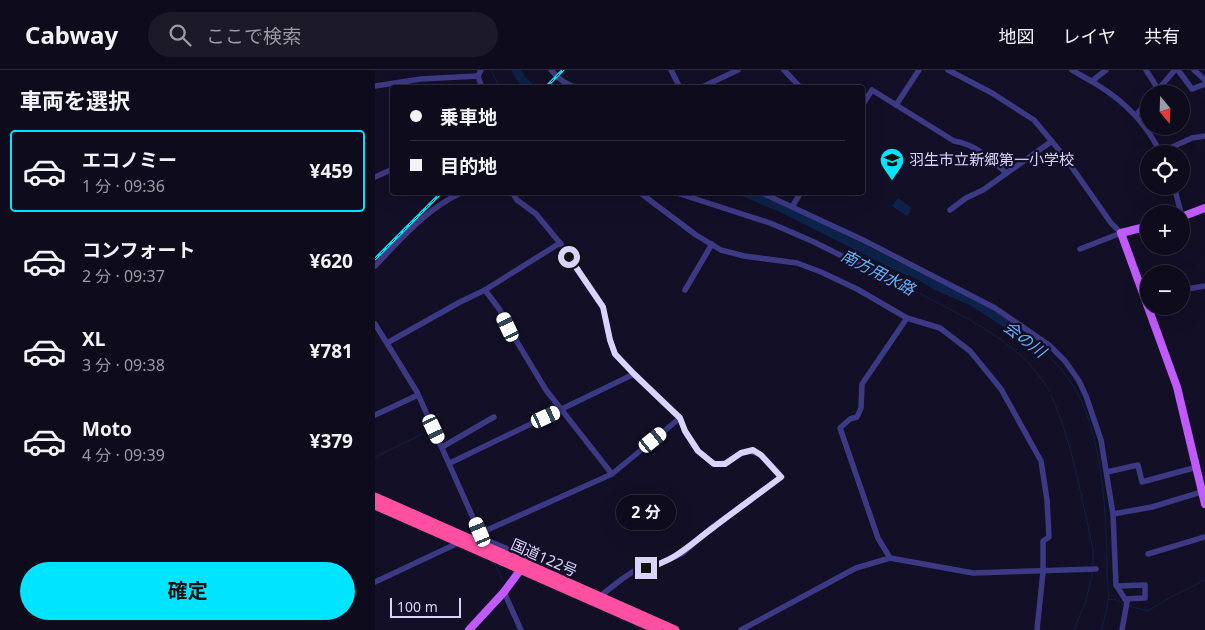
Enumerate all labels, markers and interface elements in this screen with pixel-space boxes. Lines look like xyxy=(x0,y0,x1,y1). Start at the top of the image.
search box xyxy=(148,12,498,57)
text: Cabway xyxy=(25,18,118,51)
icon: search xyxy=(166,21,194,49)
text: ここで検索 xyxy=(206,23,301,49)
text: 地図 xyxy=(999,24,1035,48)
text: レイヤ xyxy=(1063,24,1116,48)
text: 共有 xyxy=(1144,24,1180,48)
text: 車両を選択 xyxy=(20,85,130,115)
north arrow xyxy=(1140,85,1190,135)
map controls xyxy=(1140,85,1190,315)
text: 乗車地 xyxy=(440,104,497,130)
button: locate xyxy=(1140,145,1190,195)
text: エコノミー xyxy=(82,147,177,173)
school or university icon: 羽生市立新郷第一小学校 xyxy=(879,147,905,181)
icon: car xyxy=(22,149,67,194)
place label: 羽生市立新郷第一小学校 xyxy=(909,149,1074,169)
text: 目的地 xyxy=(440,153,497,179)
text: ¥459 xyxy=(310,158,353,184)
text: 1 分 · 09:36 xyxy=(82,175,165,197)
button: + xyxy=(1140,205,1190,255)
text: コンフォート xyxy=(82,237,195,263)
icon: car xyxy=(22,239,67,284)
water label: 南方用水路 xyxy=(837,244,920,301)
route start xyxy=(558,246,580,268)
text: ¥620 xyxy=(310,248,353,274)
text: 2 分 · 09:37 xyxy=(82,265,165,287)
button: − xyxy=(1140,265,1190,315)
car xyxy=(494,310,521,344)
water label: 会の川 xyxy=(999,316,1052,363)
text: XL xyxy=(82,326,105,352)
icon: car xyxy=(22,329,67,374)
text: ¥781 xyxy=(310,338,353,364)
text: 3 分 · 09:38 xyxy=(82,354,165,376)
car xyxy=(529,404,562,430)
car xyxy=(420,412,447,446)
text: Moto xyxy=(82,416,132,442)
icon: car xyxy=(22,419,67,464)
car xyxy=(636,425,669,455)
text: ¥379 xyxy=(310,428,353,454)
text: 4 分 · 09:39 xyxy=(82,444,165,466)
callout: 2 分 xyxy=(616,496,676,530)
text: 2 分 xyxy=(631,501,661,523)
car xyxy=(467,515,492,549)
street label: 国道122号 xyxy=(508,534,581,581)
route end xyxy=(635,557,657,579)
button: 確定 xyxy=(20,562,355,620)
scale bar xyxy=(390,595,461,618)
text: 100 m xyxy=(397,597,438,616)

